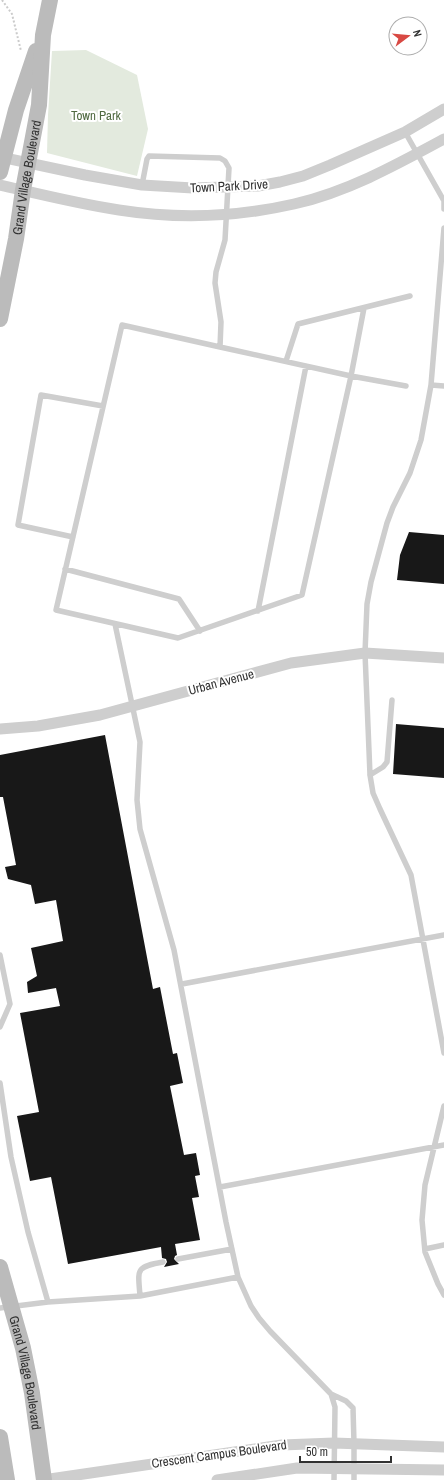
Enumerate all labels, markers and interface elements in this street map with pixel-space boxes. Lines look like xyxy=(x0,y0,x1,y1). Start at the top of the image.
north arrow xyxy=(388,16,428,56)
text: N xyxy=(410,28,425,38)
park label: Town Park xyxy=(71,107,122,124)
street label: Grand Village Boulevard xyxy=(8,119,44,236)
street label: Town Park Drive xyxy=(190,175,269,197)
street label: Urban Avenue xyxy=(186,665,256,699)
street label: Grand Village Boulevard xyxy=(6,1314,45,1431)
street label: Crescent Campus Boulevard xyxy=(150,1436,288,1472)
scale bar xyxy=(300,1438,391,1464)
text: 50 m xyxy=(306,1444,328,1460)

